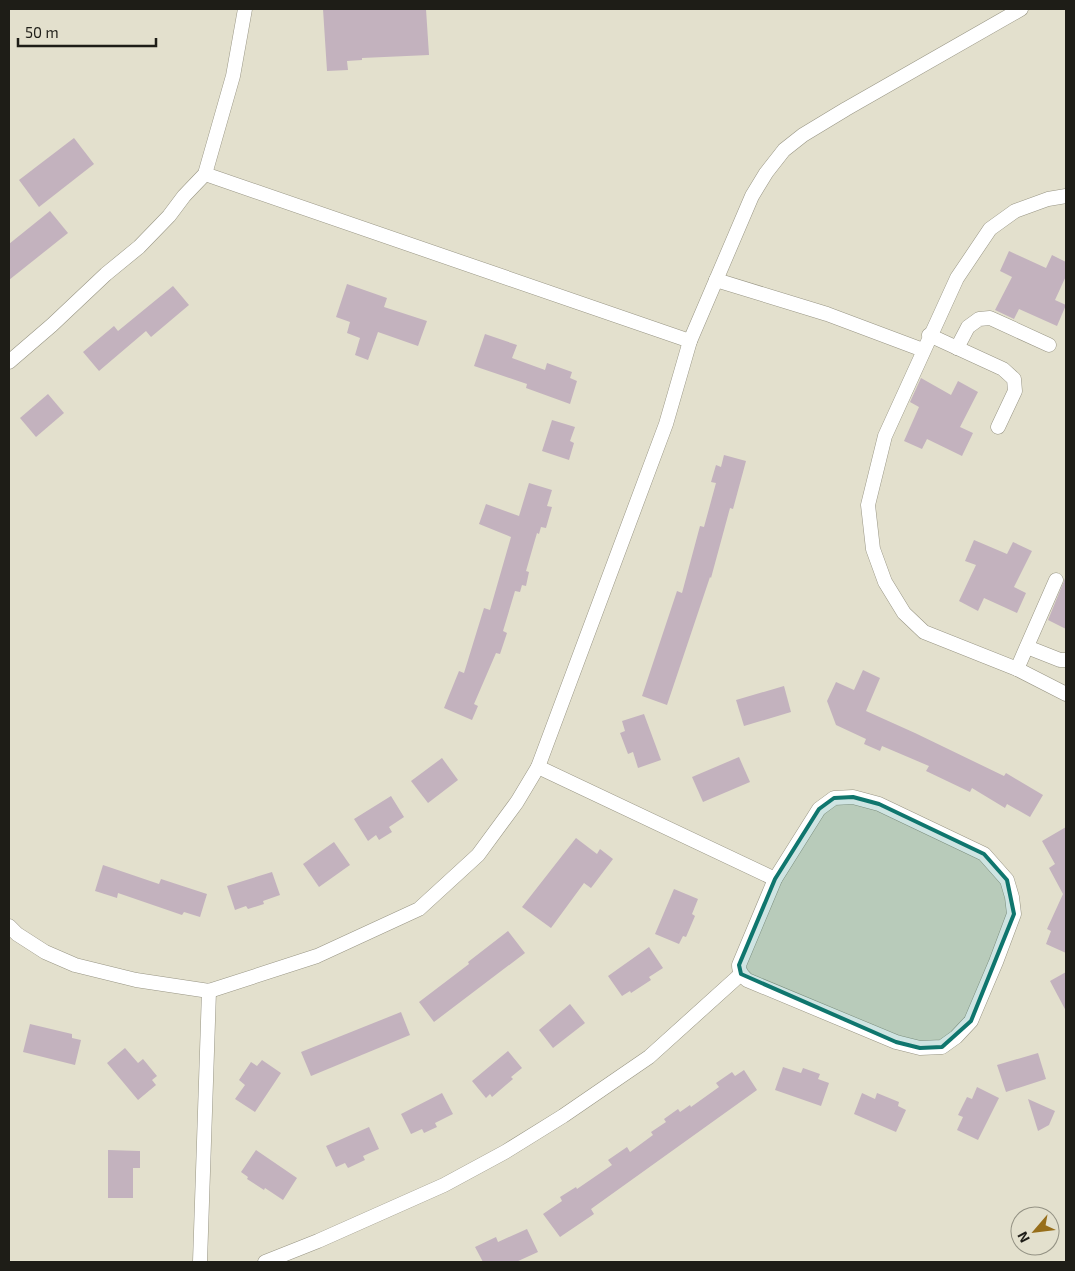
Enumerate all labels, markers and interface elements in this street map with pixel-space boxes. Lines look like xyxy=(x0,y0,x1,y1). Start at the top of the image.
scale bar xyxy=(18,15,155,47)
text: 50 m xyxy=(25,23,59,41)
north arrow xyxy=(1010,1206,1060,1256)
text: N xyxy=(1013,1229,1033,1246)

